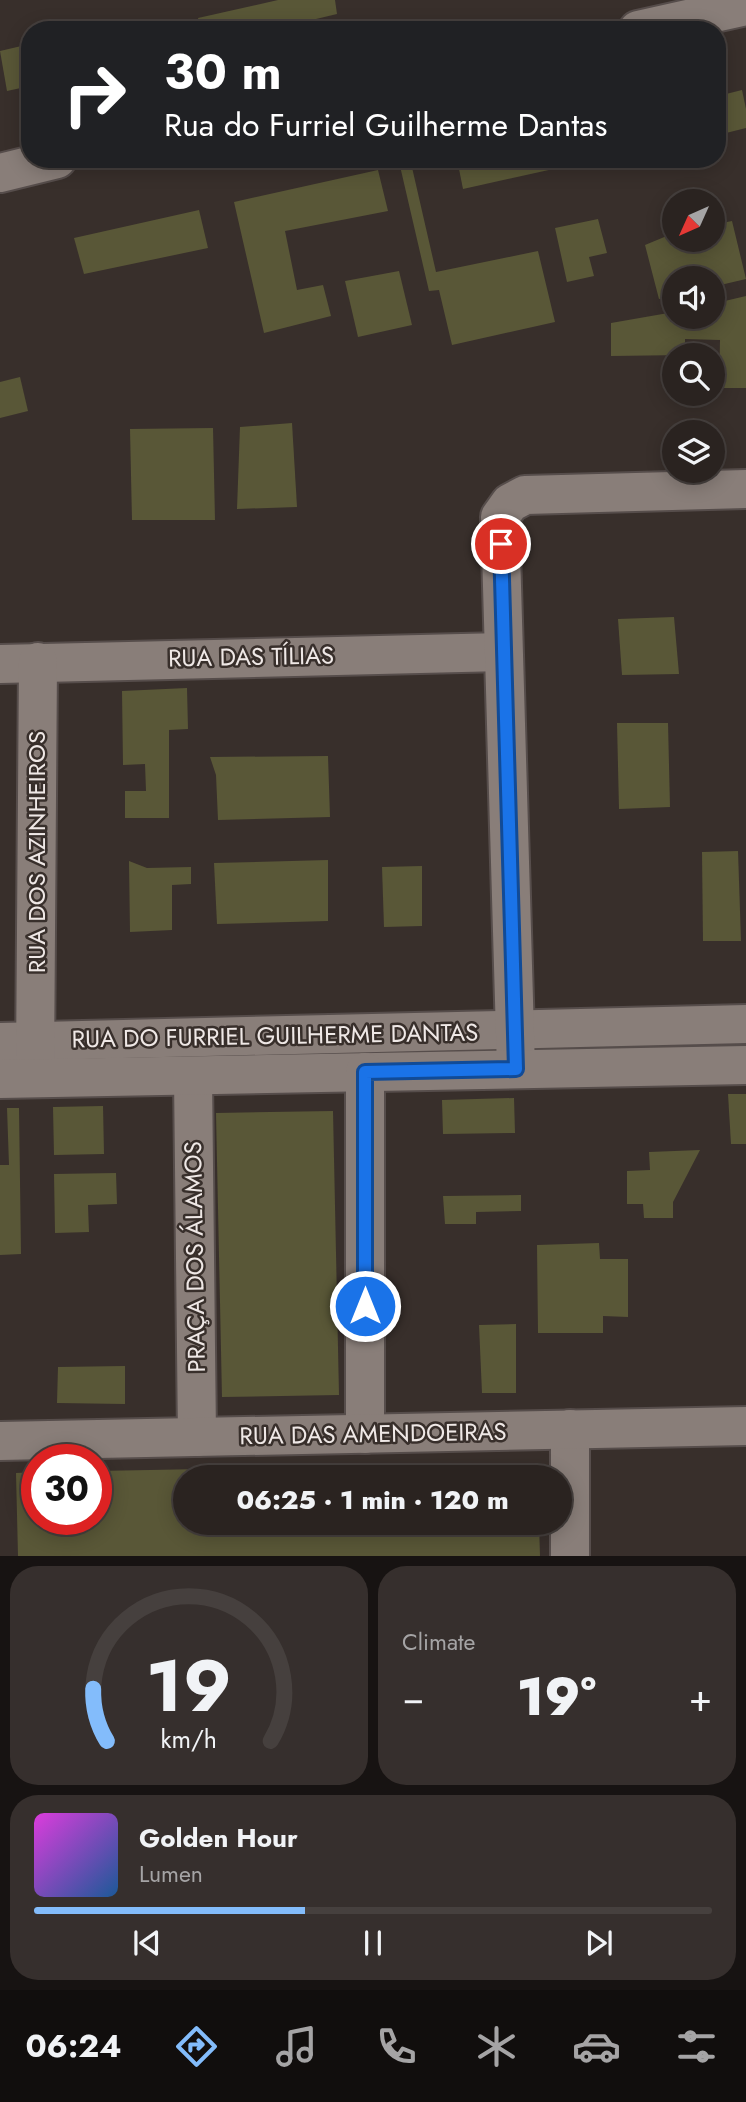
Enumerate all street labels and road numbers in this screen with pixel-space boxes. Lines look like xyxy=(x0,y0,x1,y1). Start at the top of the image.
street label: RUA DAS TÍLIAS xyxy=(168,638,334,675)
street label: RUA DOS AZINHEIROS xyxy=(19,731,54,973)
street label: RUA DO FURRIEL GUILHERME DANTAS xyxy=(71,1014,479,1057)
street label: PRAÇA DOS ÁLAMOS xyxy=(175,1141,214,1373)
street label: RUA DAS AMENDOEIRAS xyxy=(239,1414,507,1453)

